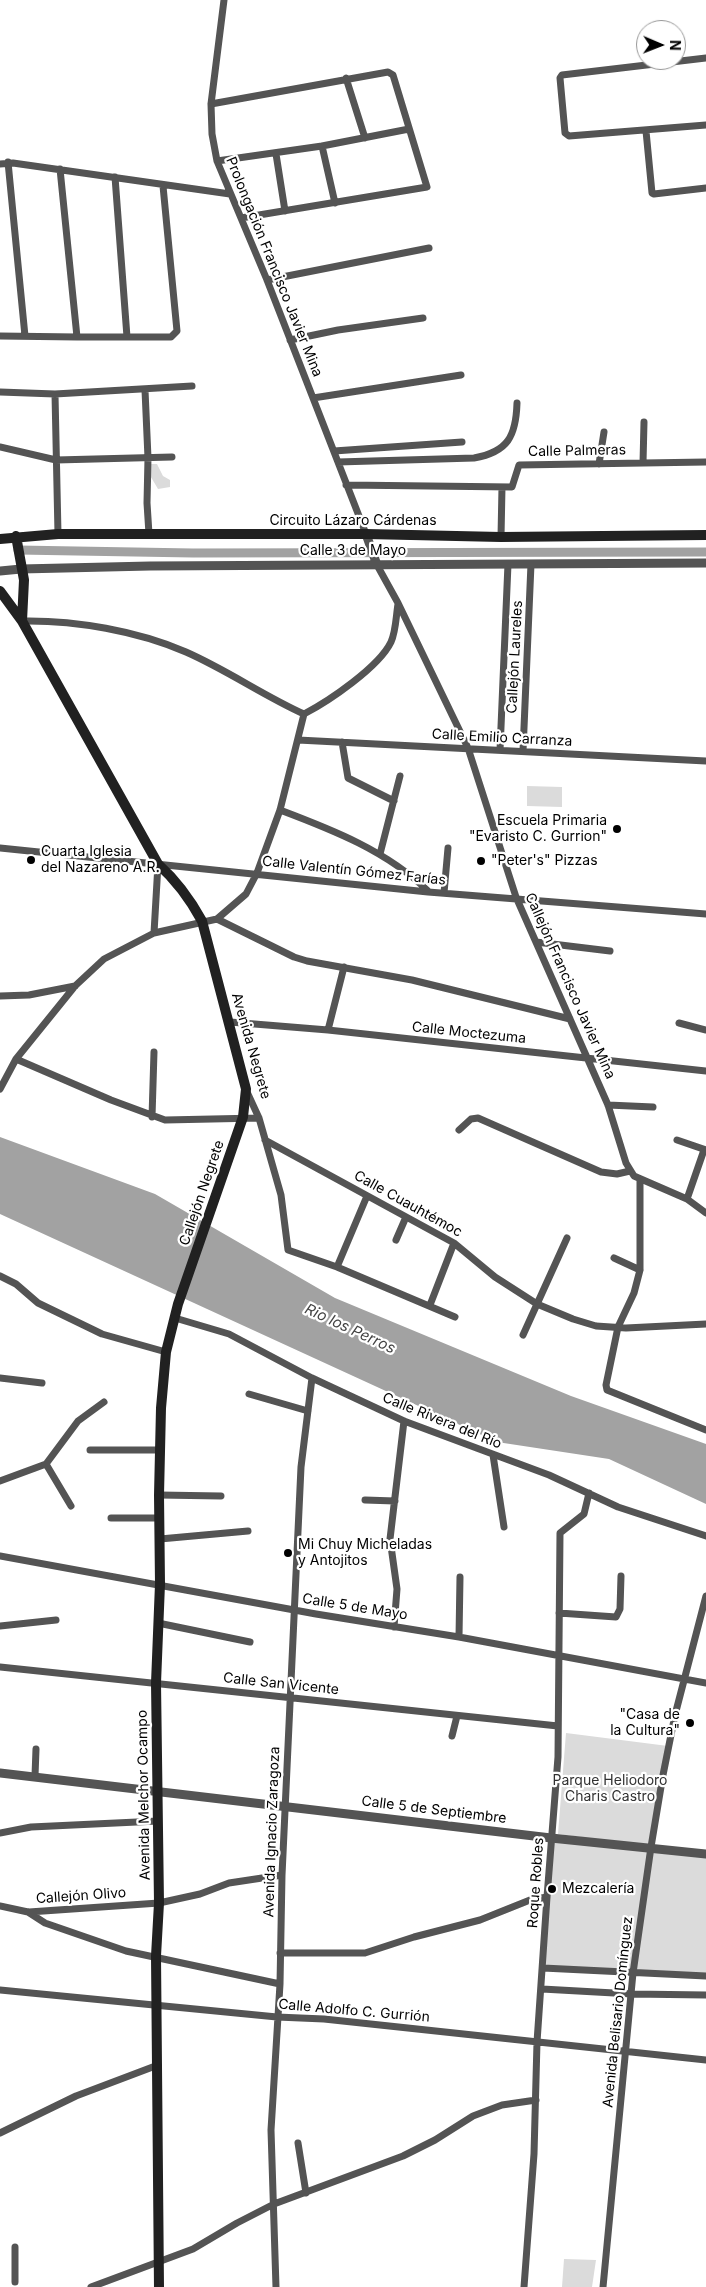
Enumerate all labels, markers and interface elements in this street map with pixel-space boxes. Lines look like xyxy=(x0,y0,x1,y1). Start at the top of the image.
north arrow xyxy=(636,20,686,70)
text: N xyxy=(667,40,684,51)
street label: Prolongación Francisco Javier Mina xyxy=(222,155,326,379)
street label: Calle Palmeras xyxy=(528,442,626,460)
street label: Circuito Lázaro Cárdenas xyxy=(269,513,437,529)
street label: Calle 3 de Mayo xyxy=(300,543,406,559)
street label: Callejón Laureles xyxy=(504,600,526,714)
street label: Calle Emilio Carranza xyxy=(431,726,573,750)
place label: Escuela Primaria "Evaristo C. Gurrion" xyxy=(469,813,607,846)
marker: Escuela Primaria "Evaristo C. Gurrion" xyxy=(611,823,623,835)
place label: Cuarta Iglesia del Nazareno A.R. xyxy=(41,844,160,876)
street label: Calle Valentín Gómez Farías xyxy=(261,853,447,889)
place label: "Peter's" Pizzas xyxy=(491,853,598,869)
marker: Cuarta Iglesia del Nazareno A.R. xyxy=(25,854,37,866)
marker: "Peter's" Pizzas xyxy=(475,855,487,867)
street label: Callejón Francisco Javier Mina xyxy=(521,890,619,1082)
street label: Avenida Negrete xyxy=(228,991,274,1101)
street label: Calle Moctezuma xyxy=(411,1019,527,1047)
street label: Callejón Negrete xyxy=(176,1138,228,1248)
street label: Calle Cuauhtémoc xyxy=(351,1167,465,1241)
water label: Rio los Perros xyxy=(302,1300,398,1358)
street label: Calle Rivera del Río xyxy=(380,1389,504,1453)
place label: Mi Chuy Micheladas y Antojitos xyxy=(298,1537,432,1570)
marker: Mi Chuy Micheladas y Antojitos xyxy=(282,1547,294,1559)
street label: Calle 5 de Mayo xyxy=(301,1590,409,1624)
street label: Calle San Vicente xyxy=(222,1670,340,1698)
place label: "Casa de la Cultura" xyxy=(610,1707,680,1740)
street label: Avenida Melchor Ocampo xyxy=(134,1710,154,1880)
marker: "Casa de la Cultura" xyxy=(684,1717,696,1729)
street label: Avenida Ignacio Zaragoza xyxy=(261,1746,283,1918)
park label: Parque Heliodoro Charis Castro xyxy=(553,1773,667,1805)
street label: Calle 5 de Septiembre xyxy=(361,1793,507,1827)
street label: Roque Robles xyxy=(524,1837,548,1929)
place label: Mezcalería xyxy=(562,1881,634,1897)
marker: Mezcalería xyxy=(546,1883,558,1895)
street label: Callejón Olivo xyxy=(35,1884,127,1908)
street label: Avenida Belisario Domínguez xyxy=(600,1916,636,2108)
street label: Calle Adolfo C. Gurrión xyxy=(278,1996,430,2026)

